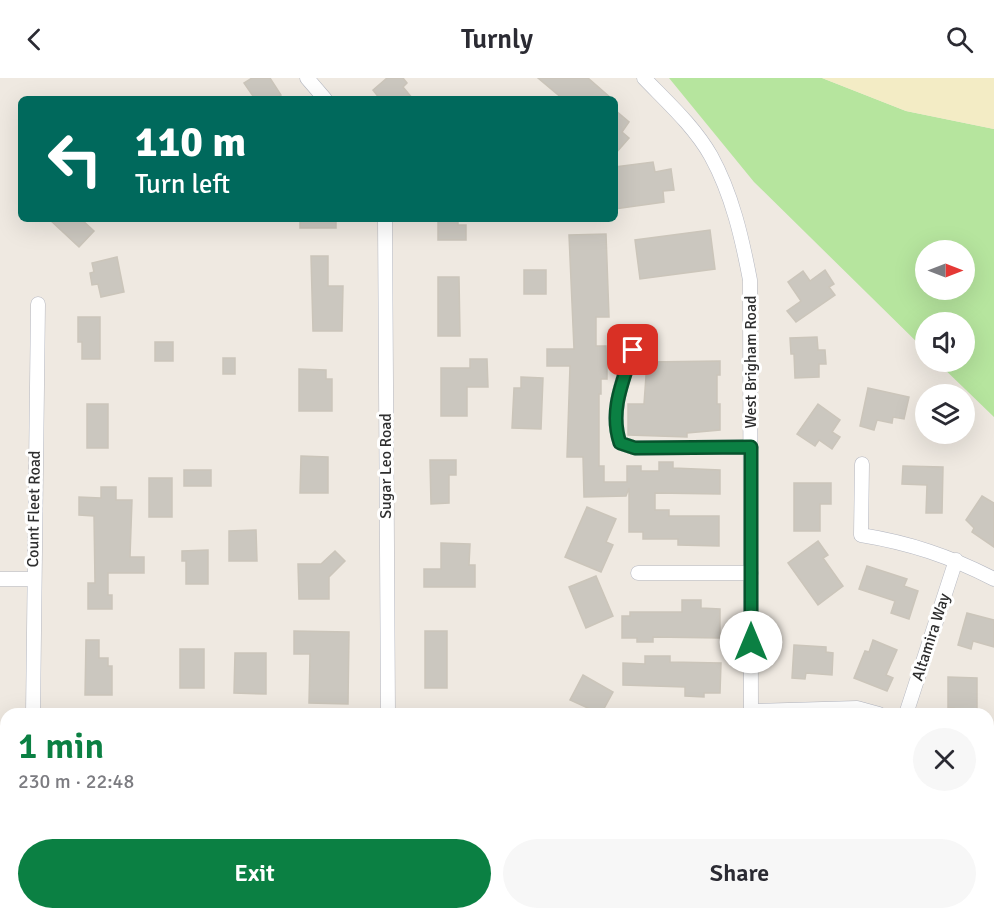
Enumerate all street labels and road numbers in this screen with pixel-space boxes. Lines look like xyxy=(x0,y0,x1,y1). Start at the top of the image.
street label: West Brigham Road xyxy=(741,296,761,428)
street label: Sugar Leo Road xyxy=(376,413,396,519)
street label: Count Fleet Road xyxy=(23,450,45,568)
street label: Altamira Way xyxy=(907,590,955,683)

